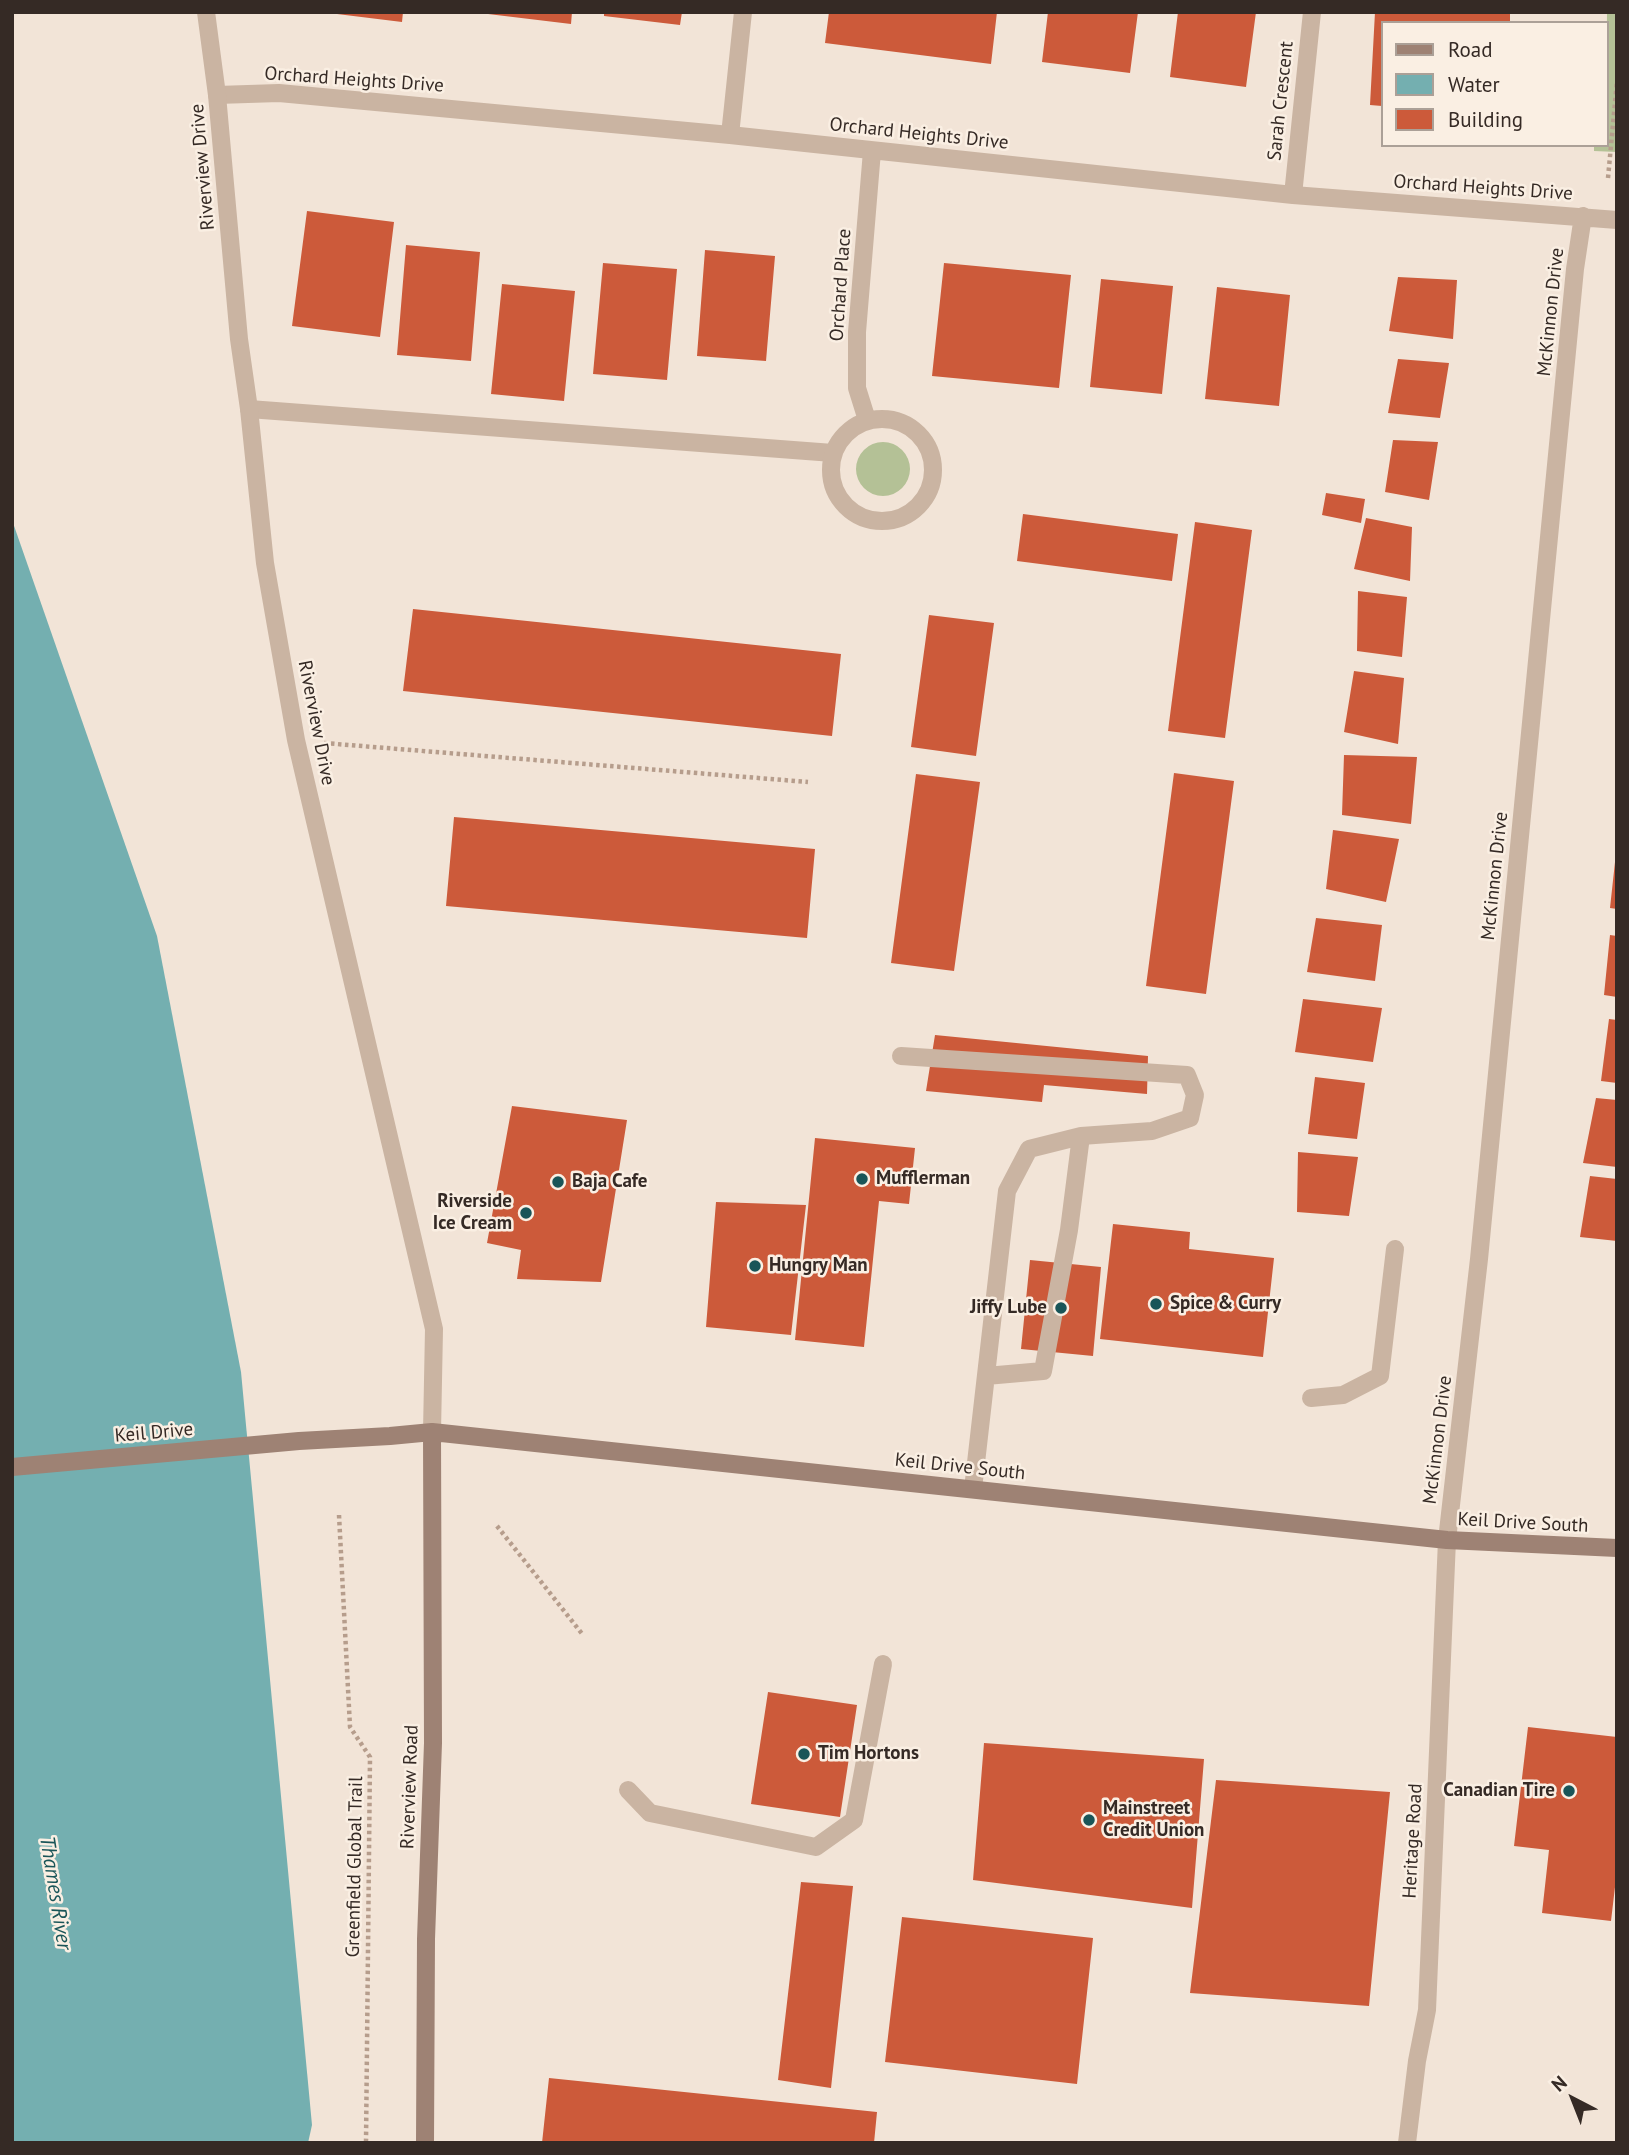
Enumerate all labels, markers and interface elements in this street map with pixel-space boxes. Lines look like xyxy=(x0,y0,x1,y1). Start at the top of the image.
legend xyxy=(1380,21,1608,147)
text: Road xyxy=(1448,36,1492,63)
street label: Sarah Crescent xyxy=(1263,40,1299,162)
street label: Orchard Heights Drive xyxy=(264,62,444,98)
text: Water xyxy=(1448,71,1500,98)
street label: Riverview Drive xyxy=(186,103,220,231)
text: Building xyxy=(1448,106,1523,133)
street label: Orchard Heights Drive xyxy=(828,113,1010,155)
street label: Orchard Heights Drive xyxy=(1393,170,1573,206)
street label: Orchard Place xyxy=(826,228,856,342)
street label: McKinnon Drive xyxy=(1533,247,1569,377)
street label: Riverview Drive xyxy=(293,659,339,787)
street label: McKinnon Drive xyxy=(1477,811,1513,941)
place label: Mufflerman xyxy=(876,1168,970,1190)
place label: Baja Cafe xyxy=(572,1171,647,1193)
marker: Mufflerman xyxy=(854,1171,870,1187)
marker: Baja Cafe xyxy=(550,1174,566,1190)
place label: Riverside Ice Cream xyxy=(433,1191,512,1235)
marker: Riverside Ice Cream xyxy=(518,1205,534,1221)
place label: Hungry Man xyxy=(769,1255,868,1277)
marker: Hungry Man xyxy=(747,1258,763,1274)
place label: Spice & Curry xyxy=(1170,1293,1281,1315)
marker: Spice & Curry xyxy=(1148,1296,1164,1312)
place label: Jiffy Lube xyxy=(970,1297,1047,1319)
marker: Jiffy Lube xyxy=(1053,1300,1069,1316)
street label: McKinnon Drive xyxy=(1419,1374,1457,1506)
street label: Keil Drive xyxy=(114,1418,194,1448)
street label: Keil Drive South xyxy=(894,1449,1026,1485)
street label: Keil Drive South xyxy=(1457,1508,1589,1538)
street label: Riverview Road xyxy=(396,1724,424,1850)
place label: Tim Hortons xyxy=(818,1743,919,1765)
marker: Tim Hortons xyxy=(796,1746,812,1762)
street label: Greenfield Global Trail xyxy=(342,1776,368,1958)
place label: Canadian Tire xyxy=(1443,1780,1555,1802)
street label: Heritage Road xyxy=(1399,1783,1427,1899)
marker: Canadian Tire xyxy=(1561,1783,1577,1799)
place label: Mainstreet Credit Union xyxy=(1103,1798,1204,1842)
marker: Mainstreet Credit Union xyxy=(1081,1812,1097,1828)
water label: Thames River xyxy=(34,1834,76,1952)
north arrow xyxy=(1538,2064,1608,2134)
text: N xyxy=(1546,2070,1572,2096)

